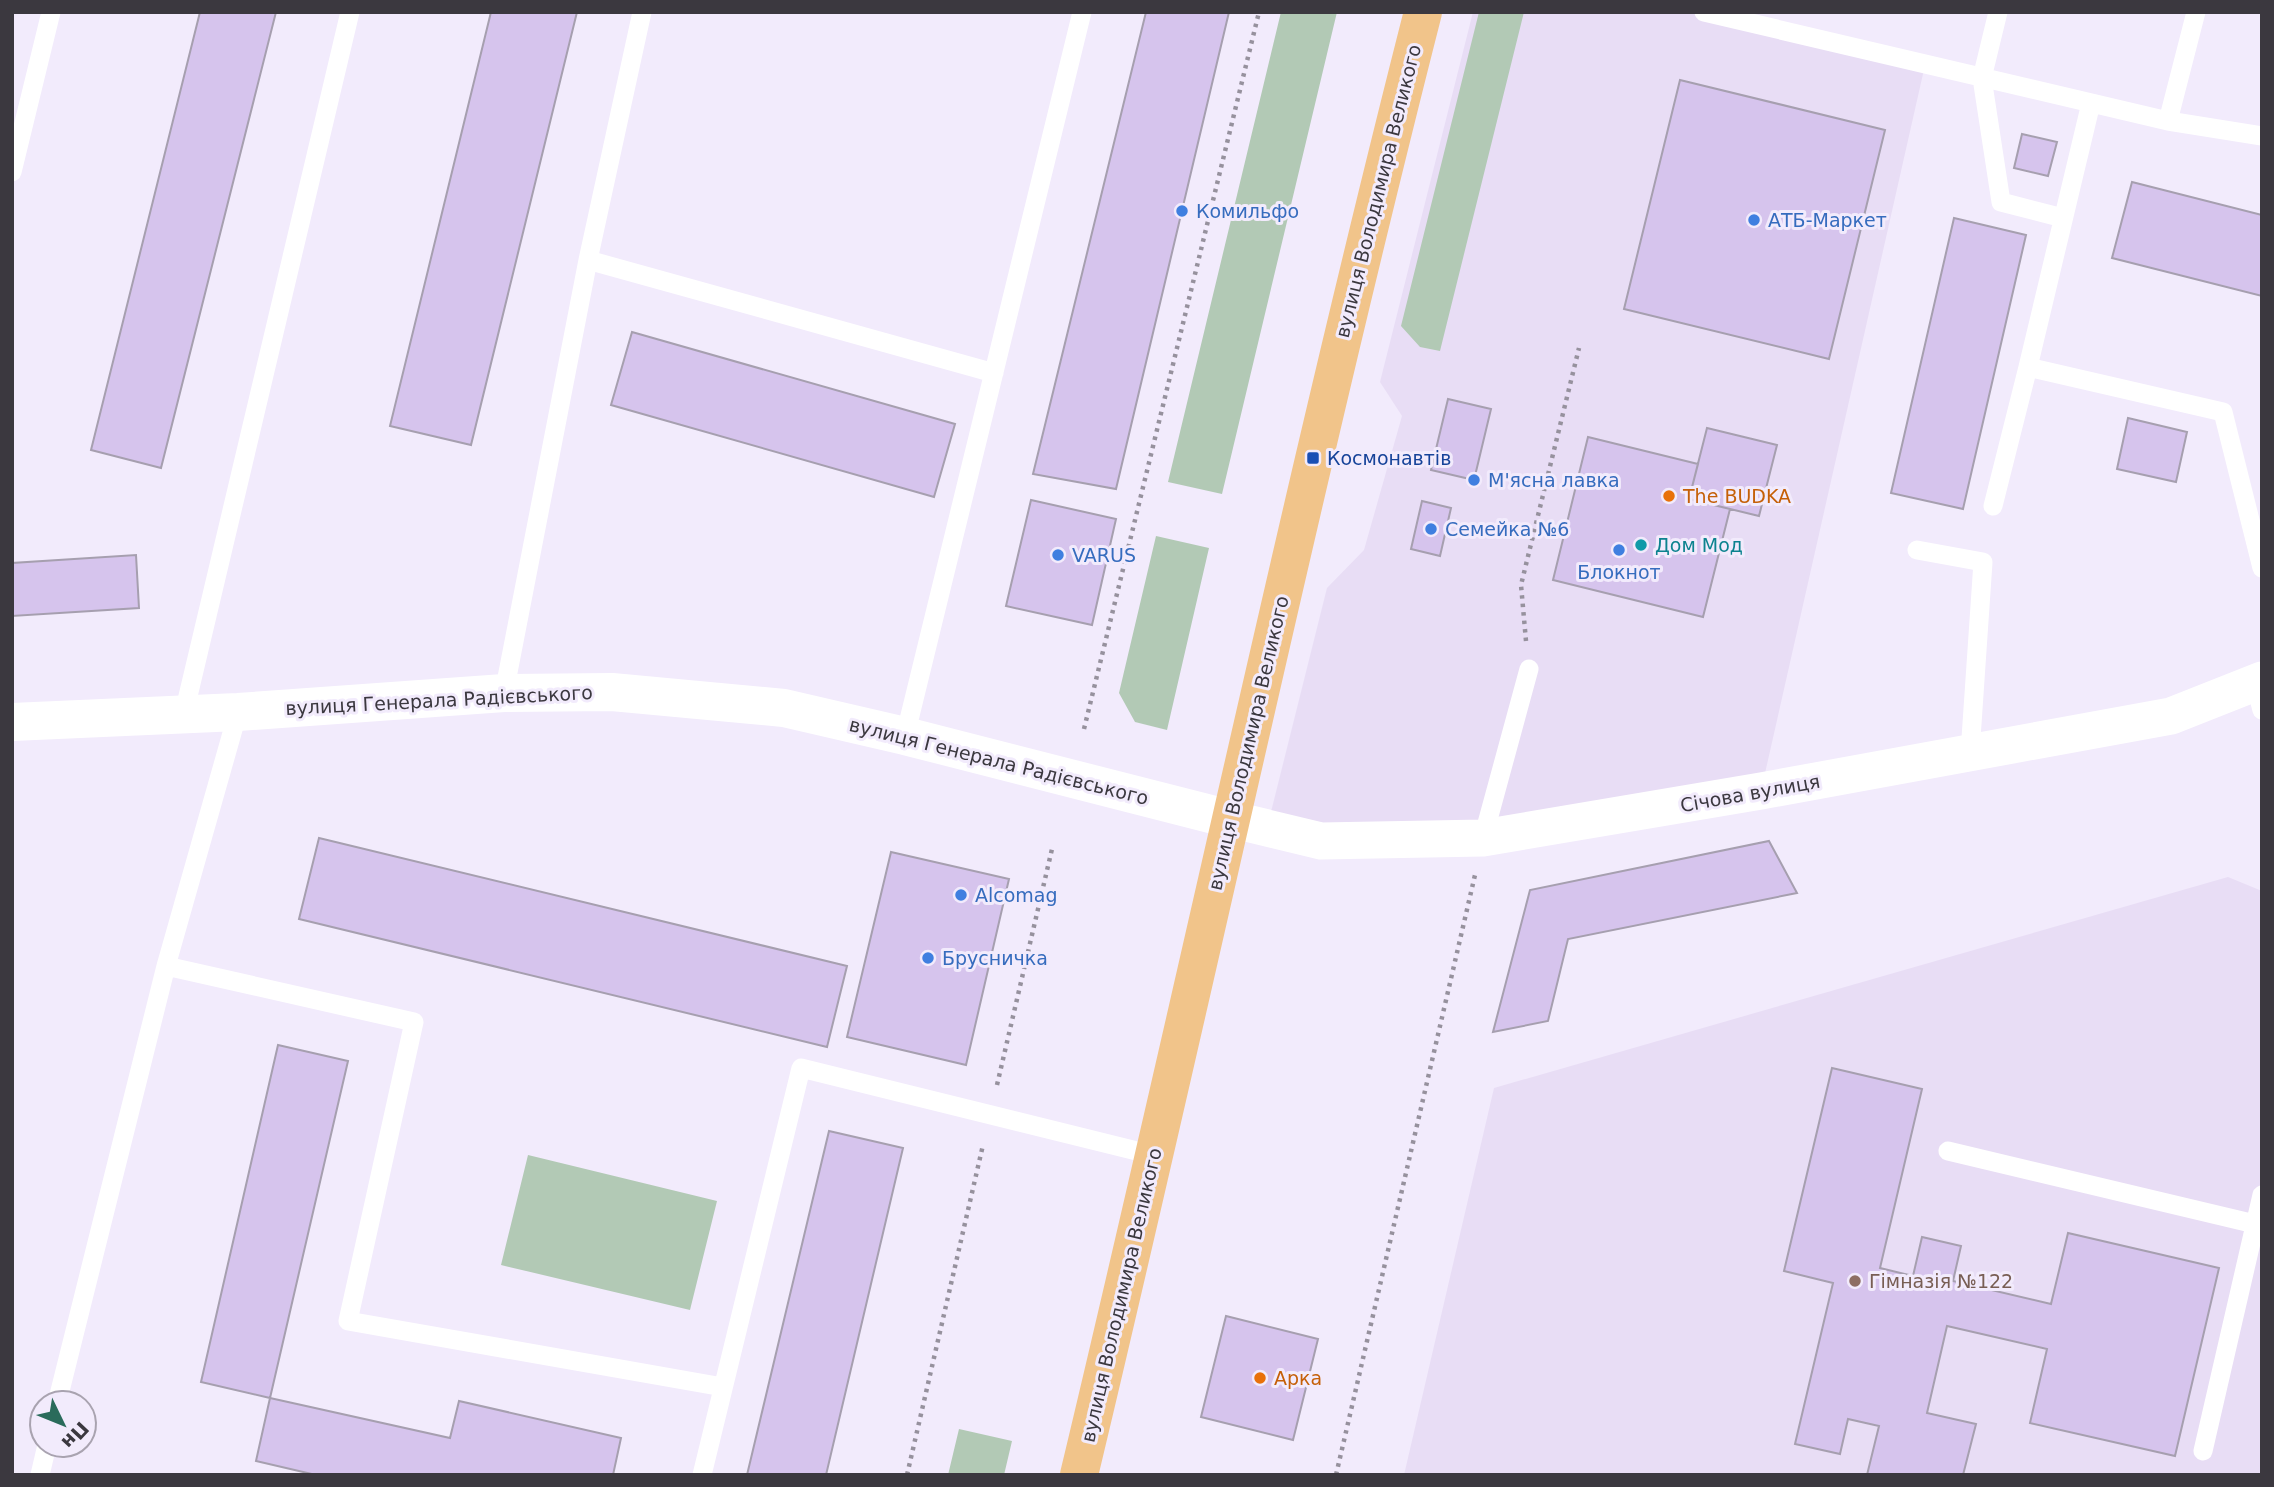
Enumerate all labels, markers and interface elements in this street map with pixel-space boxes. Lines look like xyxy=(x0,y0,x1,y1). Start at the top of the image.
street label: вулиця Володимира Великого xyxy=(1331,42,1425,340)
place label: Комильфо xyxy=(1196,200,1299,222)
marker: Комильфо xyxy=(1174,203,1190,219)
place label: АТБ-Маркет xyxy=(1768,209,1887,231)
marker: АТБ-Маркет xyxy=(1746,212,1762,228)
place label: Космонавтів xyxy=(1327,447,1451,469)
marker: Космонавтів xyxy=(1305,450,1321,466)
place label: М'ясна лавка xyxy=(1488,469,1620,491)
marker: М'ясна лавка xyxy=(1466,472,1482,488)
place label: The BUDKA xyxy=(1682,485,1791,507)
marker: The BUDKA xyxy=(1661,488,1677,504)
place label: Семейка №6 xyxy=(1445,518,1569,540)
marker: Семейка №6 xyxy=(1423,521,1439,537)
place label: Дом Мод xyxy=(1655,534,1743,556)
marker: Дом Мод xyxy=(1633,537,1649,553)
marker: Блокнот xyxy=(1611,542,1627,558)
place label: VARUS xyxy=(1072,544,1136,566)
marker: VARUS xyxy=(1050,547,1066,563)
place label: Блокнот xyxy=(1577,561,1661,583)
street label: вулиця Володимира Великого xyxy=(1203,594,1293,892)
street label: вулиця Генерала Радієвського xyxy=(285,681,593,719)
street label: вулиця Генерала Радієвського xyxy=(847,713,1151,809)
street label: Січова вулиця xyxy=(1678,770,1822,816)
place label: Alcomag xyxy=(975,884,1058,906)
marker: Alcomag xyxy=(953,887,969,903)
place label: Брусничка xyxy=(942,947,1048,969)
marker: Брусничка xyxy=(920,950,936,966)
street label: вулиця Володимира Великого xyxy=(1076,1146,1166,1444)
place label: Гімназія №122 xyxy=(1869,1270,2013,1292)
marker: Гімназія №122 xyxy=(1847,1273,1863,1289)
place label: Арка xyxy=(1274,1367,1322,1389)
marker: Арка xyxy=(1252,1370,1268,1386)
north arrow xyxy=(28,1389,98,1459)
text: Пн xyxy=(57,1417,93,1454)

